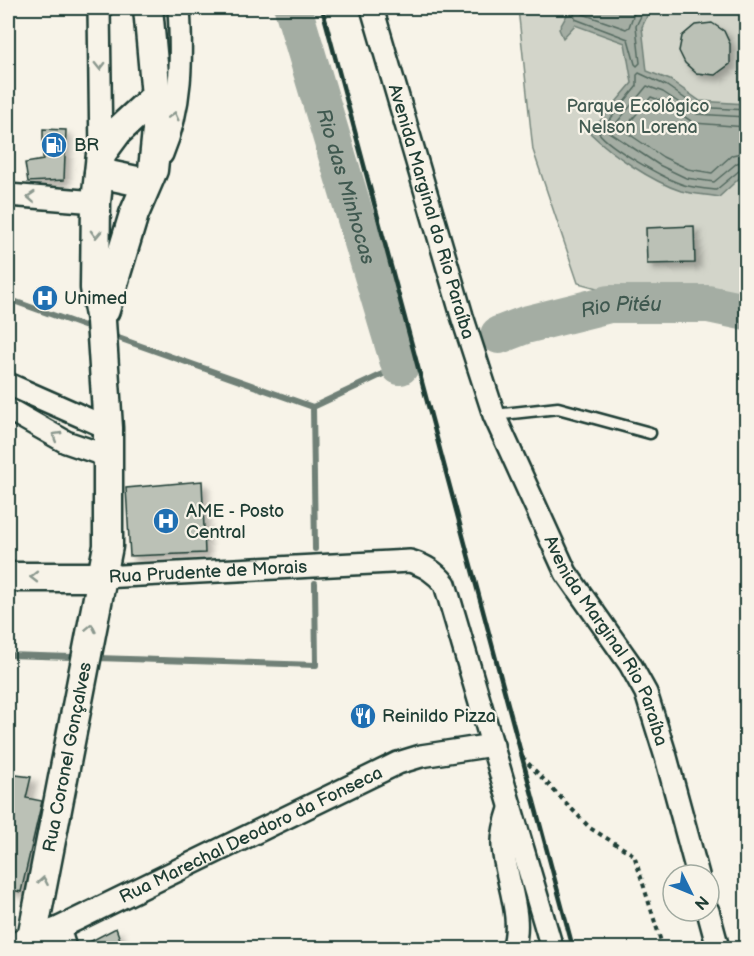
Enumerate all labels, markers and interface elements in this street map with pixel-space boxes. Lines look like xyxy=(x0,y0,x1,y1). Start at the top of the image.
one-way arrow xyxy=(94,61,106,70)
street label: Avenida Marginal do Rio Paraíba xyxy=(384,82,479,342)
park label: Parque Ecológico Nelson Lorena xyxy=(566,96,710,138)
water label: Rio das Minhocas xyxy=(311,106,380,267)
one-way arrow xyxy=(167,111,180,121)
fuel station icon: BR xyxy=(39,130,69,160)
place label: BR xyxy=(74,135,99,156)
one-way arrow xyxy=(26,191,36,204)
one-way arrow xyxy=(89,229,102,238)
hospital icon: Unimed xyxy=(30,283,60,313)
place label: Unimed xyxy=(64,288,127,309)
water label: Rio Pitéu xyxy=(578,293,661,324)
one-way arrow xyxy=(52,431,62,443)
place label: AME - Posto Central xyxy=(186,501,284,543)
hospital icon: AME - Posto Central xyxy=(151,506,181,536)
street label: Avenida Marginal Rio Paraíba xyxy=(539,532,672,748)
street label: Rua Prudente de Morais xyxy=(108,556,308,588)
one-way arrow xyxy=(29,571,38,583)
one-way arrow xyxy=(84,623,97,633)
street label: Rua Coronel Gonçalves xyxy=(39,660,96,854)
restaurant icon: Reinildo Pizza xyxy=(348,701,378,731)
place label: Reinildo Pizza xyxy=(382,706,496,727)
street label: Rua Marechal Deodoro da Fonseca xyxy=(116,762,386,908)
north arrow xyxy=(661,863,721,923)
one-way arrow xyxy=(36,876,48,885)
text: N xyxy=(690,891,712,913)

